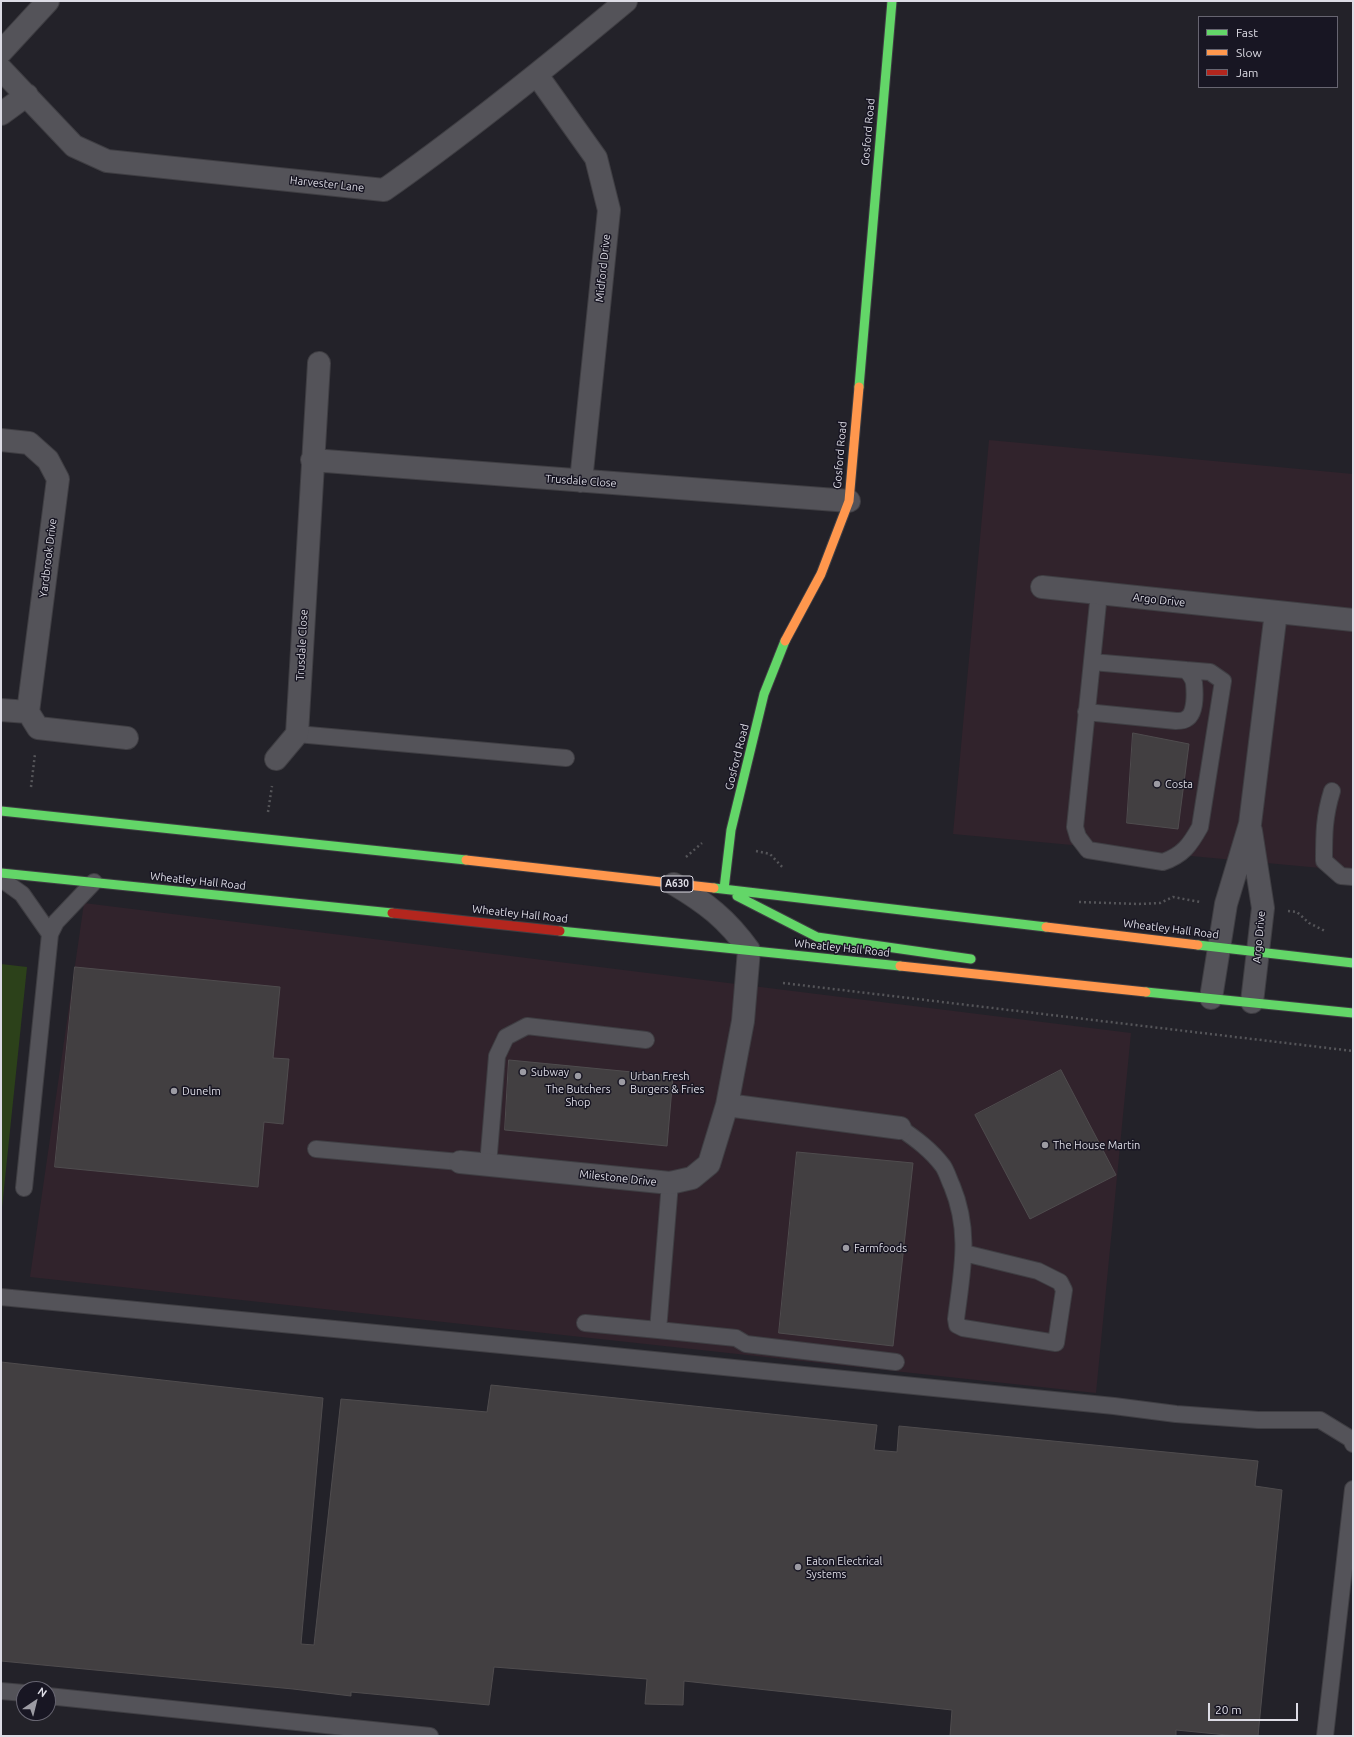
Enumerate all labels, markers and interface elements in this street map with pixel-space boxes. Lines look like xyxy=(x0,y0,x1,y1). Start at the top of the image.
legend xyxy=(1198,16,1338,88)
text: Fast xyxy=(1236,26,1258,39)
text: Slow xyxy=(1236,46,1262,59)
text: Jam xyxy=(1236,66,1258,79)
street label: Gosford Road xyxy=(858,98,878,166)
street label: Harvester Lane xyxy=(289,174,365,194)
street label: Midford Drive xyxy=(593,233,613,303)
street label: Gosford Road xyxy=(830,421,850,489)
street label: Trusdale Close xyxy=(545,472,617,490)
street label: Yardbrook Drive xyxy=(37,518,59,598)
street label: Argo Drive xyxy=(1132,591,1186,609)
street label: Trusdale Close xyxy=(294,609,310,681)
street label: Gosford Road xyxy=(722,723,752,791)
place label: Costa xyxy=(1165,777,1193,791)
marker: Costa xyxy=(1152,779,1162,789)
street label: Wheatley Hall Road xyxy=(149,869,247,893)
road number: A630 xyxy=(661,876,693,892)
street label: Wheatley Hall Road xyxy=(471,902,569,926)
street label: Argo Drive xyxy=(1250,910,1268,964)
street label: Wheatley Hall Road xyxy=(1122,917,1220,941)
street label: Wheatley Hall Road xyxy=(793,936,891,960)
place label: Subway xyxy=(531,1065,569,1079)
marker: Subway xyxy=(518,1067,528,1077)
place label: Urban Fresh Burgers & Fries xyxy=(630,1069,704,1095)
marker: The Butchers Shop xyxy=(573,1071,583,1081)
marker: Urban Fresh Burgers & Fries xyxy=(617,1077,627,1087)
place label: The Butchers Shop xyxy=(546,1082,610,1108)
place label: Dunelm xyxy=(182,1084,221,1098)
marker: Dunelm xyxy=(169,1086,179,1096)
place label: The House Martin xyxy=(1053,1138,1140,1152)
marker: The House Martin xyxy=(1040,1140,1050,1150)
street label: Milestone Drive xyxy=(579,1167,657,1189)
place label: Farmfoods xyxy=(854,1241,907,1255)
marker: Farmfoods xyxy=(841,1243,851,1253)
place label: Eaton Electrical Systems xyxy=(806,1554,882,1580)
marker: Eaton Electrical Systems xyxy=(793,1562,803,1572)
north arrow xyxy=(16,1681,56,1721)
text: N xyxy=(36,1685,49,1699)
scale bar xyxy=(1210,1695,1300,1721)
text: 20 m xyxy=(1215,1703,1242,1716)

